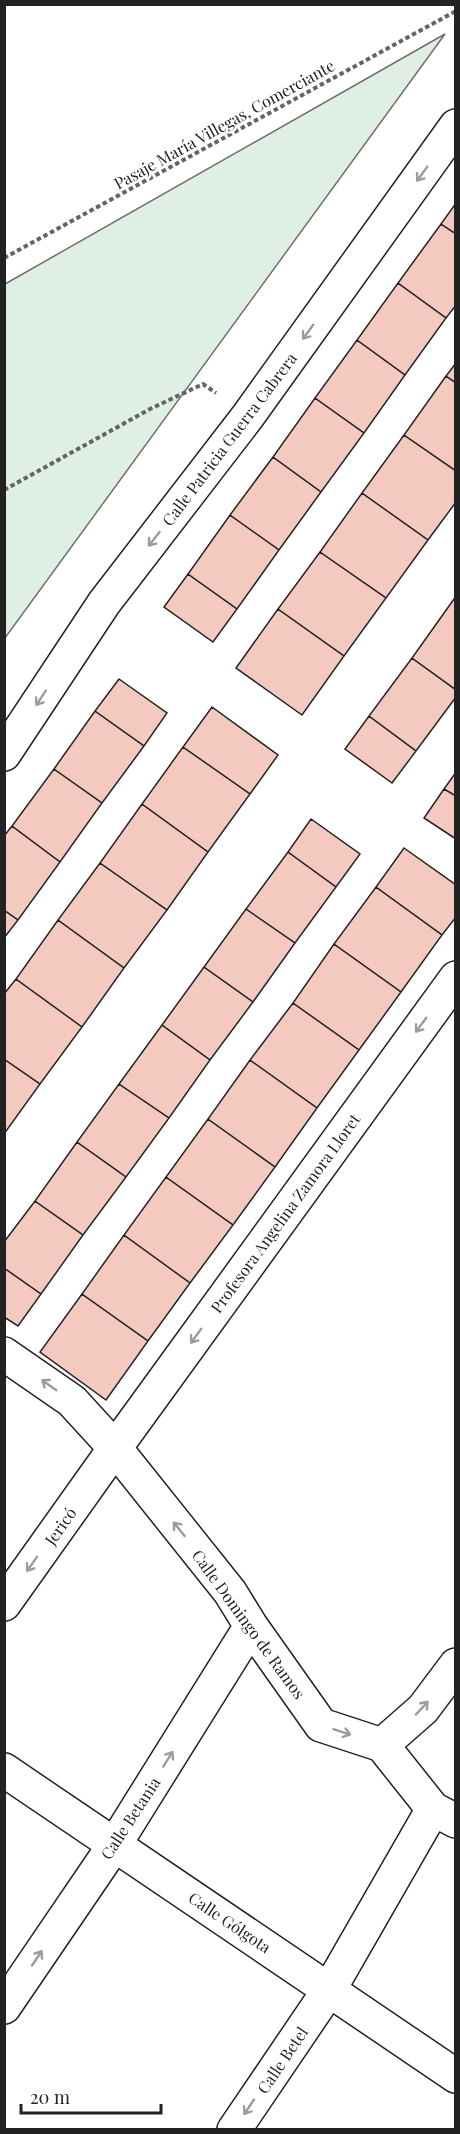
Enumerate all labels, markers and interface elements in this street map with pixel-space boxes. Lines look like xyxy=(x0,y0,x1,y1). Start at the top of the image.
street label: Pasaje María Villegas, Comerciante xyxy=(110,54,338,194)
one-way arrow xyxy=(415,165,428,181)
one-way arrow xyxy=(302,324,314,340)
street label: Calle Patricia Guerra Cabrera xyxy=(157,348,301,530)
one-way arrow xyxy=(147,531,160,547)
one-way arrow xyxy=(35,689,47,706)
one-way arrow xyxy=(415,1017,427,1033)
street label: Profesora Angelina Zamora Lloret xyxy=(206,1109,365,1317)
one-way arrow xyxy=(189,1327,202,1343)
one-way arrow xyxy=(41,1379,57,1391)
street label: Jericó xyxy=(39,1503,81,1550)
one-way arrow xyxy=(173,1521,186,1537)
street label: Calle Domingo de Ramos xyxy=(188,1545,310,1703)
one-way arrow xyxy=(26,1555,38,1572)
one-way arrow xyxy=(415,1701,429,1716)
one-way arrow xyxy=(332,1727,351,1738)
one-way arrow xyxy=(162,1751,174,1768)
street label: Calle Betania xyxy=(96,1773,164,1863)
street label: Calle Gólgota xyxy=(185,1887,275,1957)
one-way arrow xyxy=(31,1951,43,1967)
street label: Calle Betel xyxy=(252,2022,312,2098)
scale bar xyxy=(21,2077,160,2115)
text: 20 m xyxy=(30,2085,70,2109)
one-way arrow xyxy=(243,2099,255,2115)

